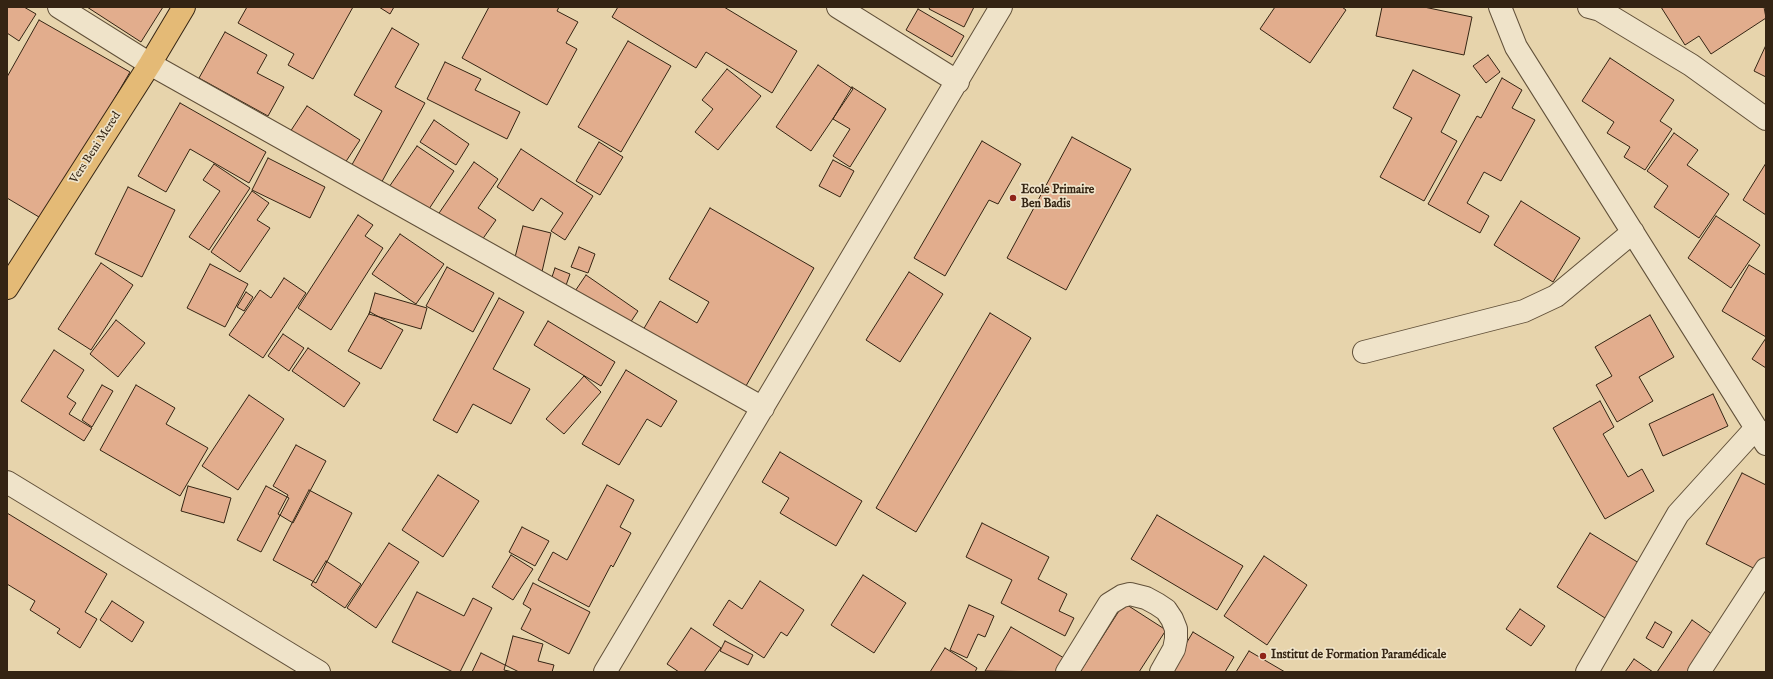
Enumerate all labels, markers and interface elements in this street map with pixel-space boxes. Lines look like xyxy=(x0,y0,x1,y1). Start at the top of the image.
street label: Vers Beni Mered xyxy=(67,109,125,187)
place label: Ecole Primaire Ben Badis xyxy=(1021,184,1094,212)
marker: Ecole Primaire Ben Badis xyxy=(1008,193,1018,203)
place label: Institut de Formation Paramédicale xyxy=(1271,649,1446,663)
marker: Institut de Formation Paramédicale xyxy=(1258,651,1268,661)

